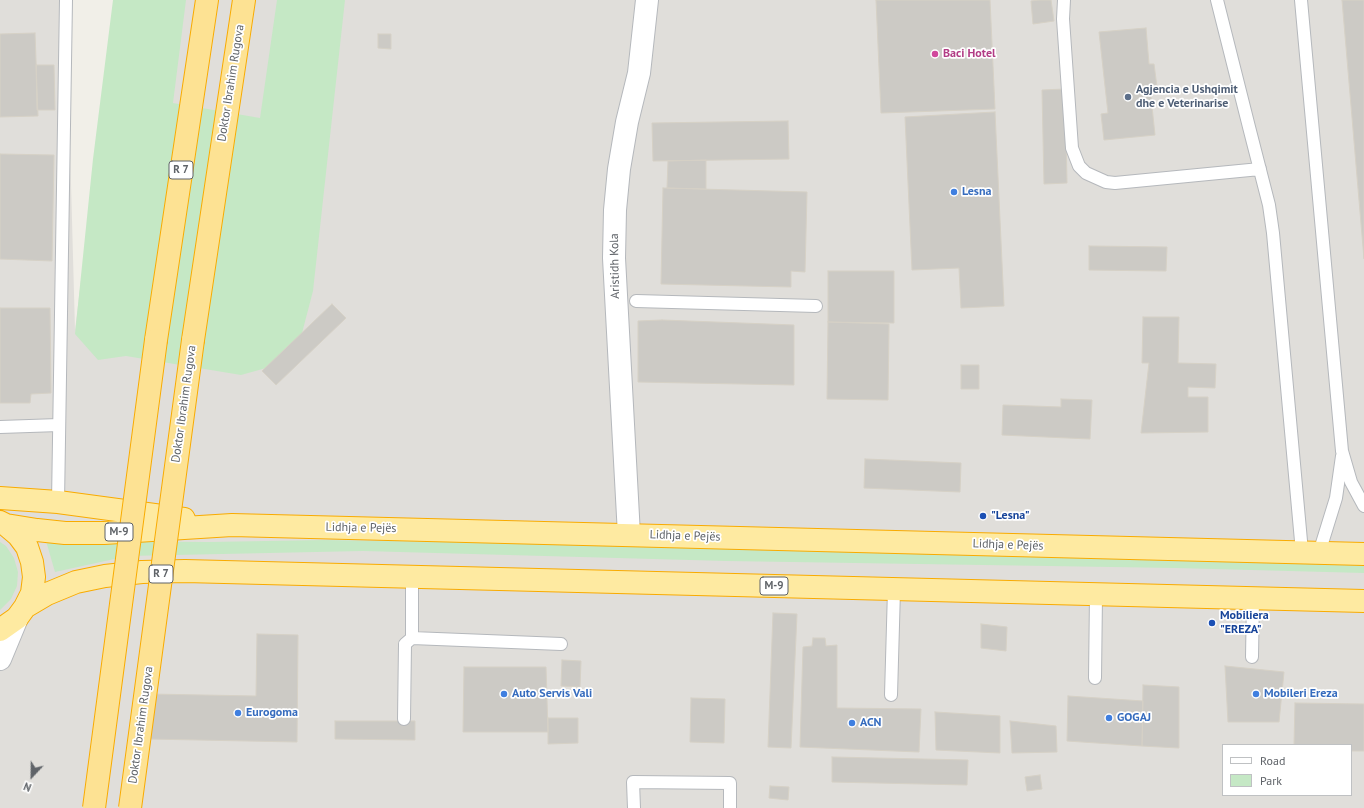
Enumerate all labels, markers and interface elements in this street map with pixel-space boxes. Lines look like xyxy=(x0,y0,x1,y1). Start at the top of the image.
street label: Doktor Ibrahim Rugova xyxy=(215,23,247,143)
place label: Baci Hotel xyxy=(943,47,996,61)
marker: Baci Hotel xyxy=(930,49,940,59)
place label: Agjencia e Ushqimit dhe e Veterinarise xyxy=(1136,83,1238,111)
marker: Agjencia e Ushqimit dhe e Veterinarise xyxy=(1123,92,1133,102)
road number: R 7 xyxy=(169,161,193,179)
place label: Lesna xyxy=(962,185,991,199)
marker: Lesna xyxy=(949,187,959,197)
street label: Aristidh Kola xyxy=(607,233,623,299)
street label: Doktor Ibrahim Rugova xyxy=(169,344,199,464)
place label: "Lesna" xyxy=(991,509,1030,523)
marker: "Lesna" xyxy=(978,511,988,521)
street label: Lidhja e Pejës xyxy=(325,520,397,536)
road number: M-9 xyxy=(105,523,133,541)
street label: Lidhja e Pejës xyxy=(649,528,721,544)
street label: Lidhja e Pejës xyxy=(972,537,1044,553)
road number: R 7 xyxy=(149,565,173,583)
road number: M-9 xyxy=(760,577,788,595)
place label: Mobiliera "EREZA" xyxy=(1220,609,1269,637)
marker: Mobiliera "EREZA" xyxy=(1207,618,1217,628)
street label: Doktor Ibrahim Rugova xyxy=(126,665,156,785)
place label: Auto Servis Vali xyxy=(512,687,592,701)
place label: Mobileri Ereza xyxy=(1264,687,1338,701)
marker: Auto Servis Vali xyxy=(499,689,509,699)
marker: Mobileri Ereza xyxy=(1251,689,1261,699)
place label: Eurogoma xyxy=(246,706,298,720)
marker: Eurogoma xyxy=(233,708,243,718)
place label: GOGAJ xyxy=(1117,711,1151,725)
marker: GOGAJ xyxy=(1104,713,1114,723)
place label: ACN xyxy=(860,716,881,730)
marker: ACN xyxy=(847,718,857,728)
legend xyxy=(1222,744,1352,796)
text: Road xyxy=(1260,753,1285,768)
north arrow xyxy=(12,756,52,796)
text: Park xyxy=(1260,773,1282,788)
text: N xyxy=(22,779,33,795)

